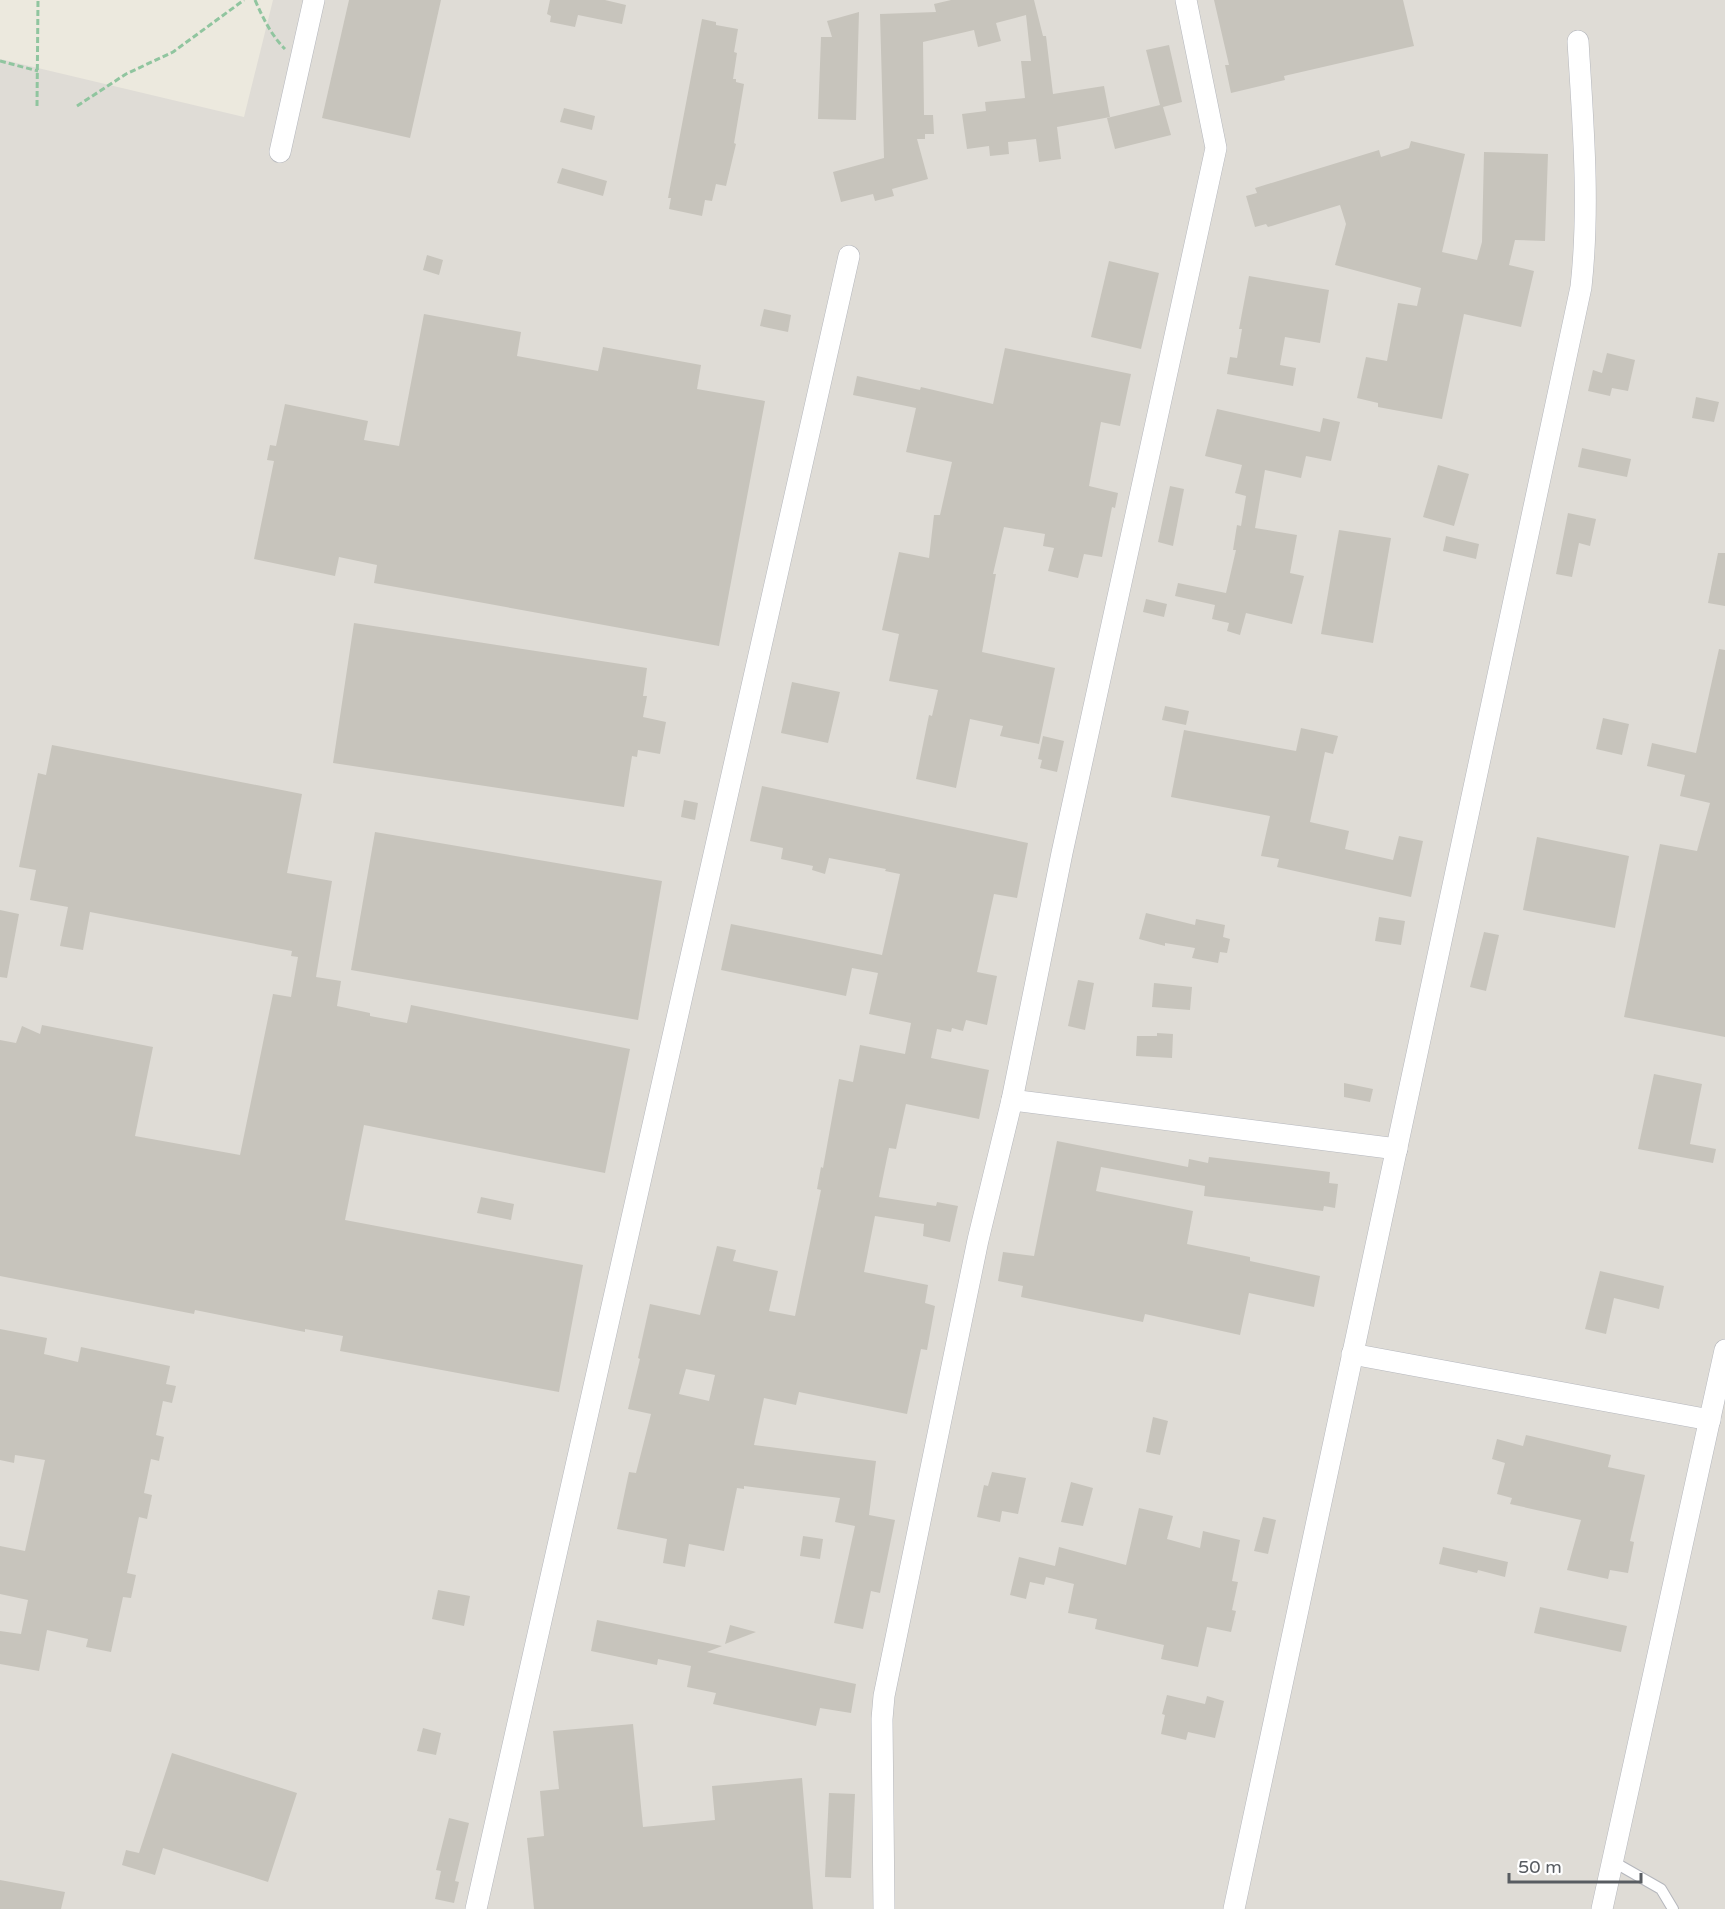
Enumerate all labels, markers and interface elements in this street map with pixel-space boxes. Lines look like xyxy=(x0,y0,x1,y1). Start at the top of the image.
scale bar xyxy=(1509,1846,1641,1884)
text: 50 m xyxy=(1518,1856,1562,1878)

